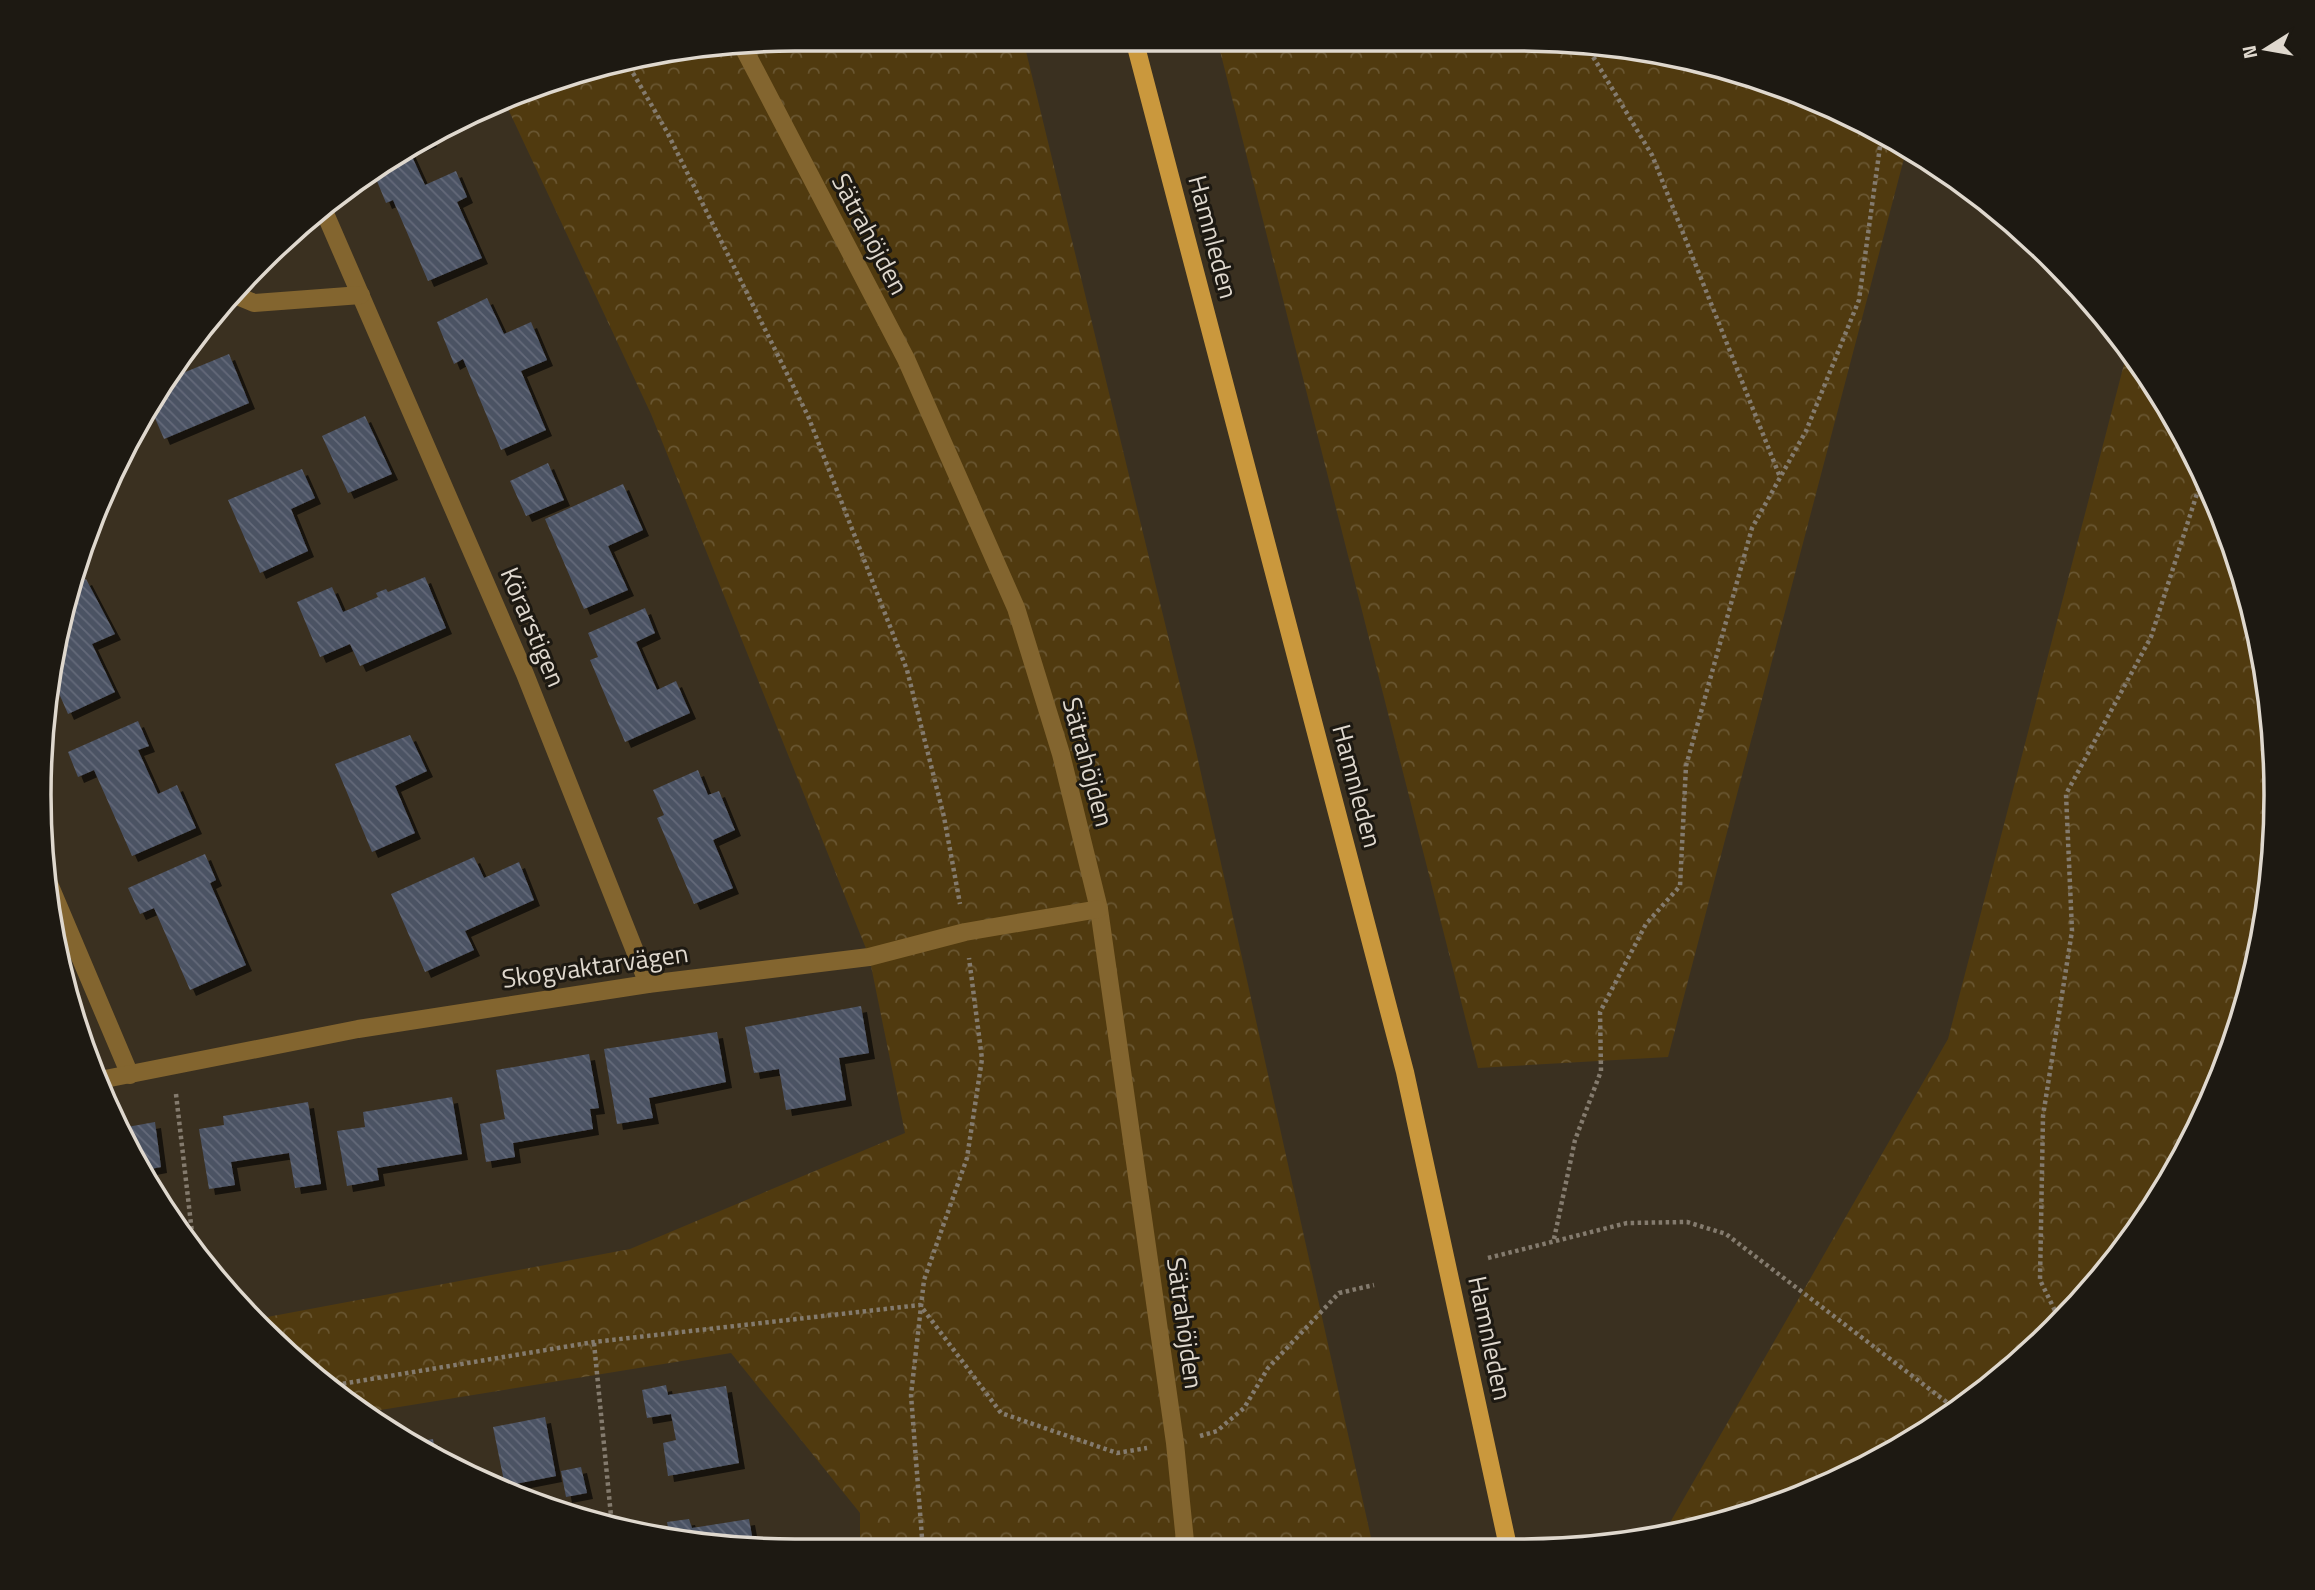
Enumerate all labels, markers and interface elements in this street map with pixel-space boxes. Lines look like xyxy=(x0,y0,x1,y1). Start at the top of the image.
north arrow xyxy=(2231,14,2301,84)
text: N xyxy=(2233,43,2264,62)
street label: Sätrahöjden xyxy=(822,166,919,301)
street label: Hamnleden xyxy=(1178,171,1249,303)
street label: Körarstigen xyxy=(491,561,576,693)
street label: Sätrahöjden xyxy=(1053,693,1124,831)
street label: Hamnleden xyxy=(1322,720,1393,852)
street label: Skogvaktarvägen xyxy=(499,933,691,998)
street label: Sätrahöjden xyxy=(1157,1255,1214,1391)
street label: Hamnleden xyxy=(1458,1272,1523,1404)

